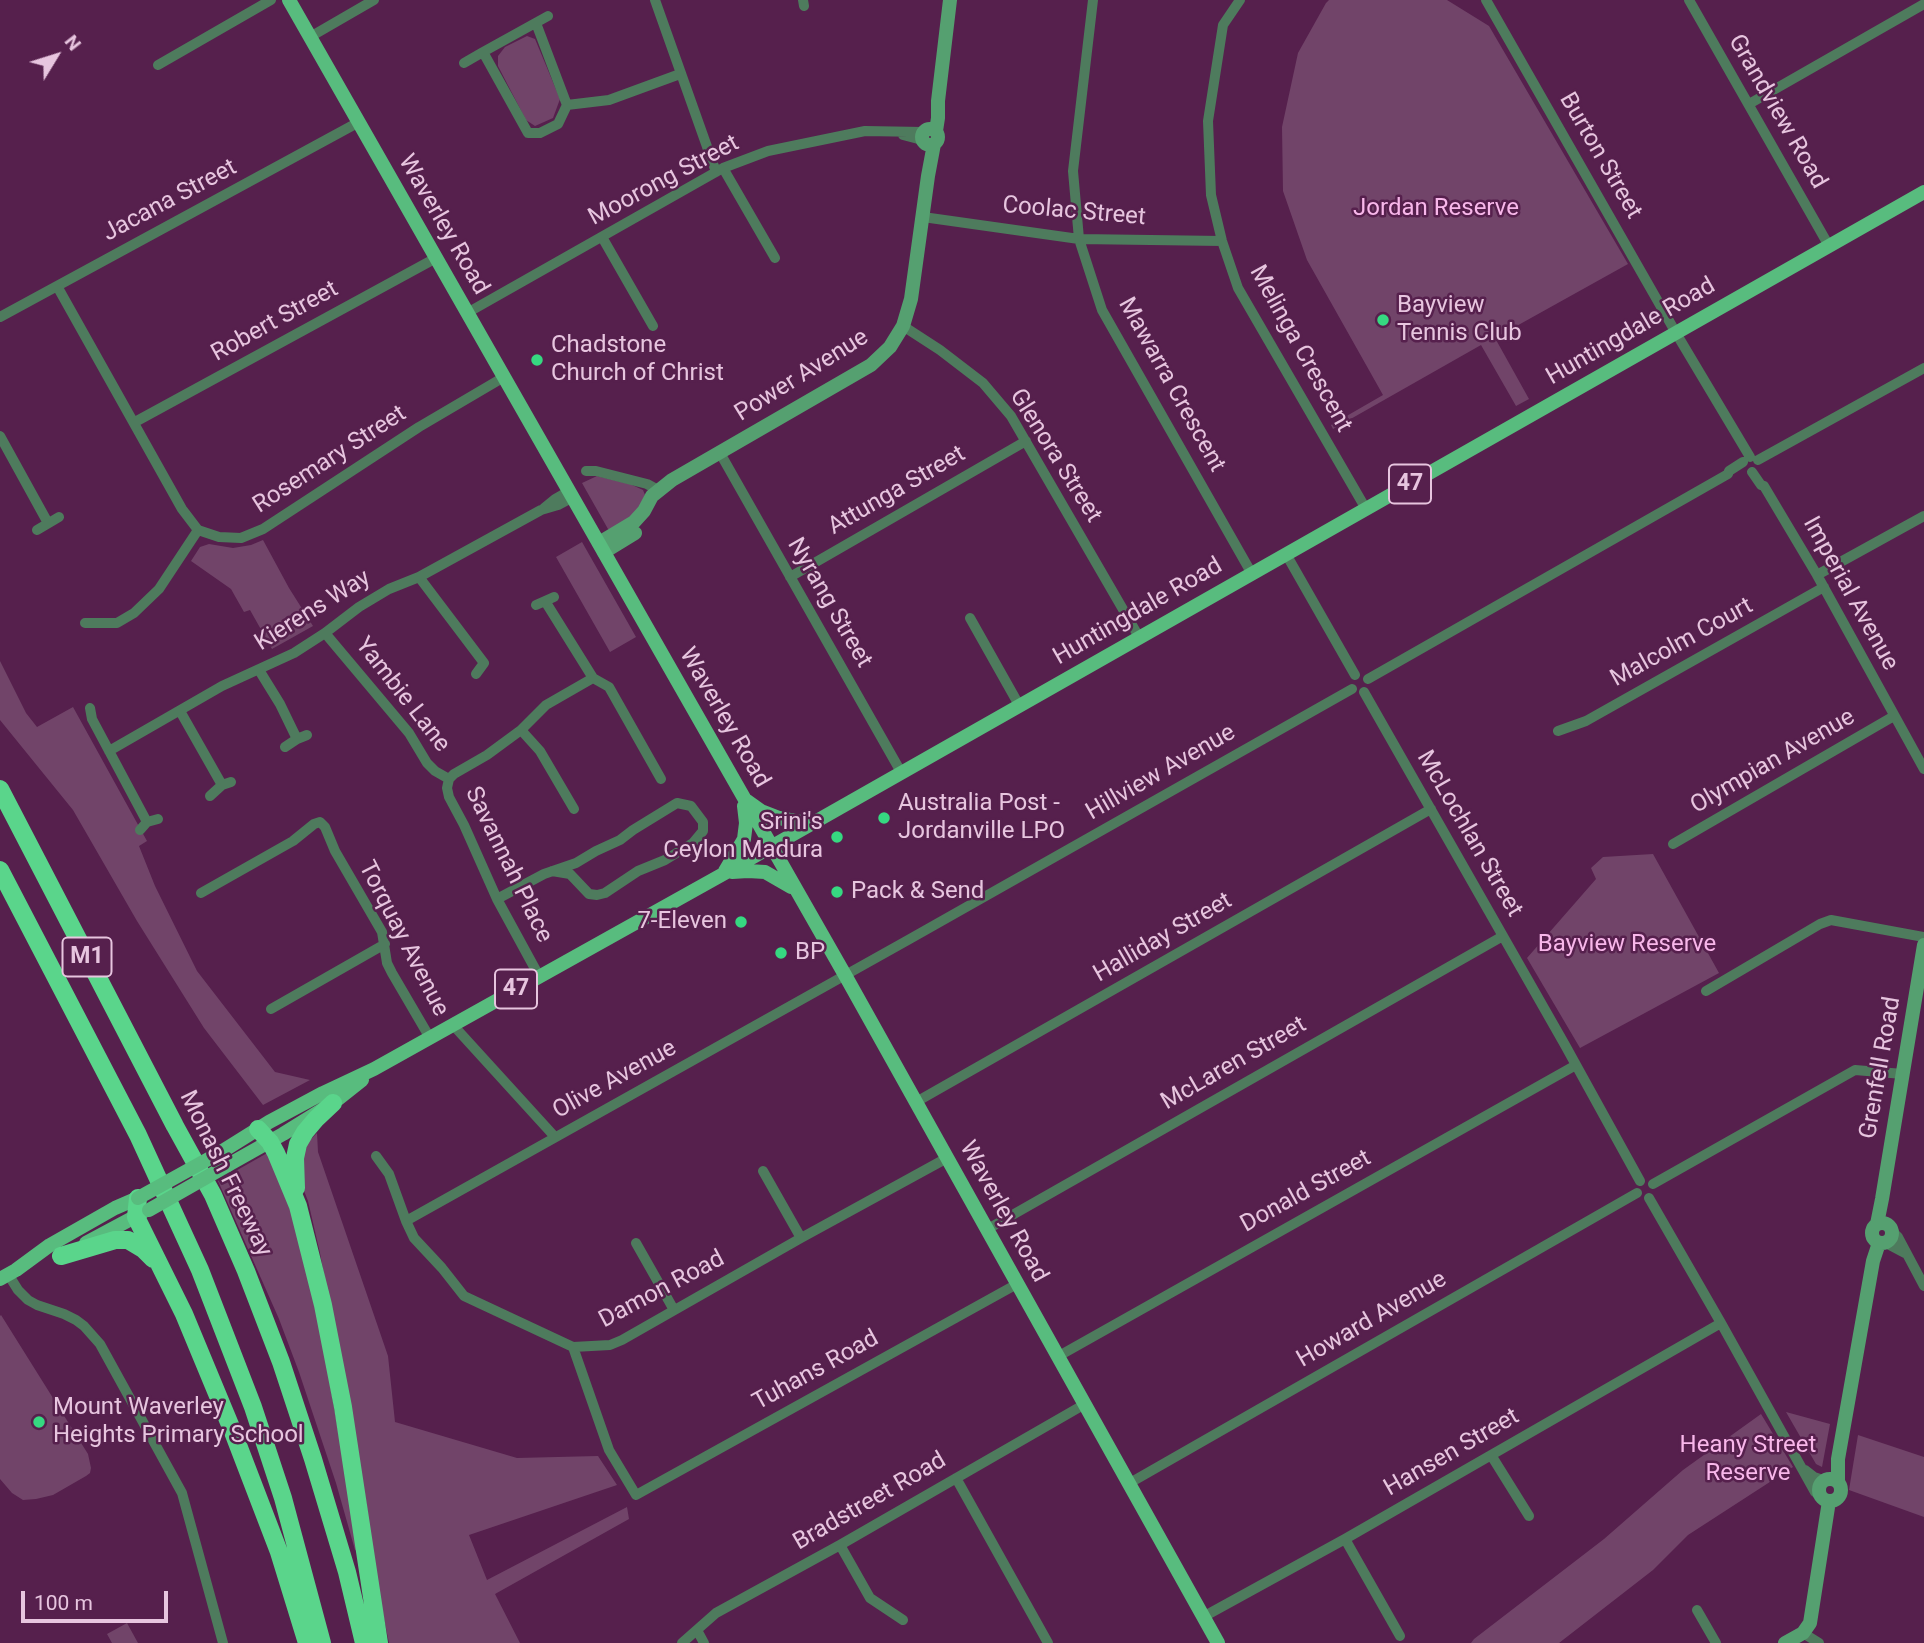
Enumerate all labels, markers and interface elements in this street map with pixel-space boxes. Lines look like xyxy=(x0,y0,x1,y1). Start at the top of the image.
north arrow xyxy=(21,21,91,91)
text: N xyxy=(60,30,86,55)
street label: Grandview Road xyxy=(1721,30,1833,194)
street label: Burton Street xyxy=(1552,88,1648,224)
street label: Moorong Street xyxy=(584,129,744,233)
street label: Waverley Road xyxy=(391,150,495,300)
street label: Jacana Street xyxy=(98,154,242,248)
street label: Coolac Street xyxy=(1001,191,1147,233)
park label: Jordan Reserve xyxy=(1353,195,1519,223)
street label: Melinga Crescent xyxy=(1242,261,1358,437)
street label: Huntingdale Road xyxy=(1541,272,1721,392)
street label: Robert Street xyxy=(207,275,343,369)
place label: Bayview Tennis Club xyxy=(1397,292,1522,348)
street label: Mawarra Crescent xyxy=(1111,293,1231,477)
marker: Bayview Tennis Club xyxy=(1375,312,1391,328)
street label: Power Avenue xyxy=(730,324,874,428)
place label: Chadstone Church of Christ xyxy=(551,332,724,388)
marker: Chadstone Church of Christ xyxy=(529,352,545,368)
street label: Glenora Street xyxy=(1003,384,1107,528)
street label: Rosemary Street xyxy=(248,400,412,520)
street label: Attunga Street xyxy=(823,440,971,542)
road number: 47 xyxy=(1389,464,1431,504)
street label: Imperial Avenue xyxy=(1796,512,1904,676)
street label: Nyrang Street xyxy=(780,533,878,673)
street label: Huntingdale Road xyxy=(1048,552,1228,672)
street label: Kierens Way xyxy=(250,564,376,658)
street label: Malcolm Court xyxy=(1606,592,1758,694)
street label: Yambie Lane xyxy=(348,632,456,758)
street label: Waverley Road xyxy=(672,643,776,793)
street label: Olympian Avenue xyxy=(1686,703,1860,821)
street label: Hillview Avenue xyxy=(1081,719,1241,827)
street label: McLochlan Street xyxy=(1410,746,1528,922)
street label: Savannah Place xyxy=(458,782,558,948)
place label: Australia Post - Jordanville LPO xyxy=(898,790,1065,846)
place label: Srini's Ceylon Madura xyxy=(663,809,823,865)
marker: Australia Post - Jordanville LPO xyxy=(876,810,892,826)
marker: Srini's Ceylon Madura xyxy=(829,829,845,845)
street label: Torquay Avenue xyxy=(352,857,454,1021)
place label: Pack & Send xyxy=(851,878,984,906)
marker: Pack & Send xyxy=(829,884,845,900)
street label: Halliday Street xyxy=(1089,887,1237,989)
place label: 7-Eleven xyxy=(637,908,727,936)
marker: 7-Eleven xyxy=(733,914,749,930)
park label: Bayview Reserve xyxy=(1538,931,1716,959)
road number: M1 xyxy=(62,938,112,976)
place label: BP xyxy=(795,939,825,967)
marker: BP xyxy=(773,945,789,961)
road number: 47 xyxy=(495,970,537,1008)
street label: Grenfell Road xyxy=(1854,995,1908,1141)
street label: McLaren Street xyxy=(1156,1011,1312,1117)
street label: Olive Avenue xyxy=(548,1034,682,1126)
street label: Monash Freeway xyxy=(172,1086,278,1262)
street label: Waverley Road xyxy=(952,1136,1054,1288)
street label: Donald Street xyxy=(1236,1144,1376,1240)
street label: Damon Road xyxy=(594,1245,730,1335)
street label: Howard Avenue xyxy=(1292,1266,1452,1374)
street label: Tuhans Road xyxy=(748,1325,884,1417)
place label: Mount Waverley Heights Primary School xyxy=(53,1394,304,1450)
street label: Hansen Street xyxy=(1379,1403,1525,1503)
marker: Mount Waverley Heights Primary School xyxy=(31,1414,47,1430)
park label: Heany Street Reserve xyxy=(1680,1432,1816,1488)
street label: Bradstreet Road xyxy=(788,1447,952,1557)
scale bar xyxy=(24,1576,172,1620)
text: 100 m xyxy=(34,1591,93,1615)

